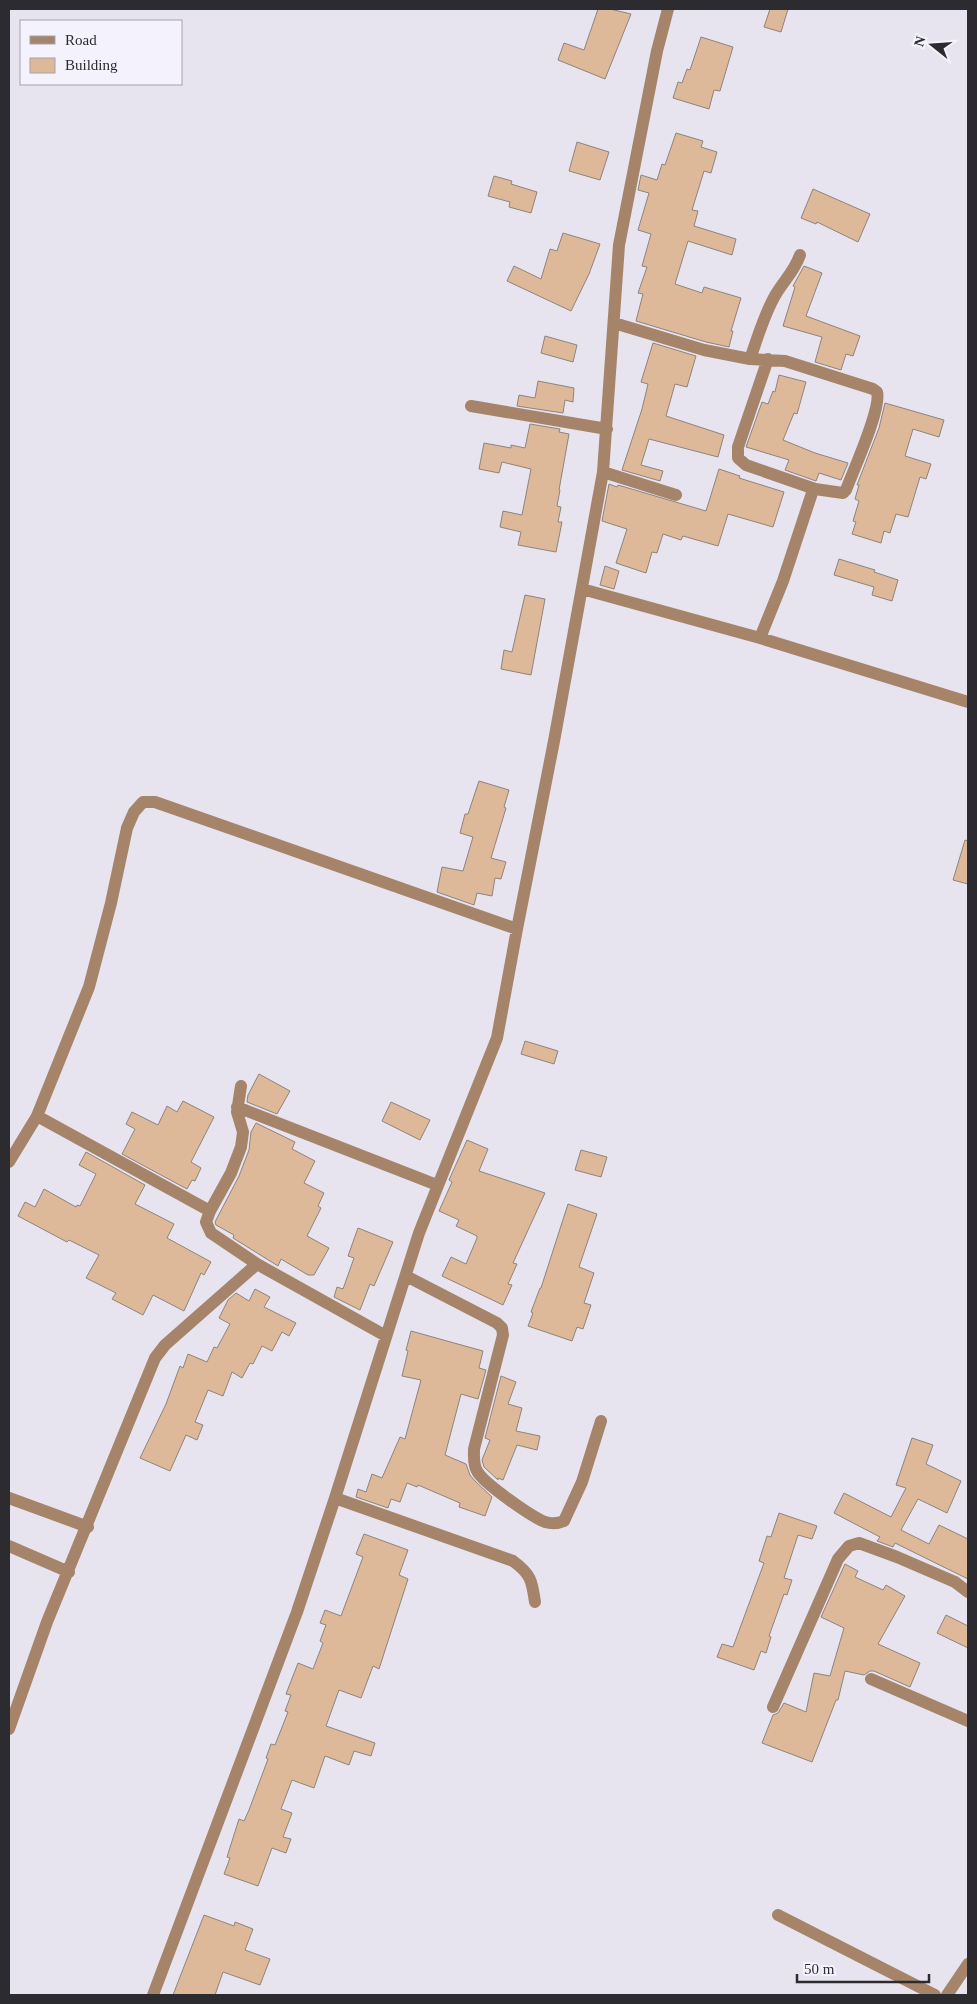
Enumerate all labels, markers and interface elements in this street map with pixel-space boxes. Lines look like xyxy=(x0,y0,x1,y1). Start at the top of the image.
legend xyxy=(20,20,182,85)
north arrow xyxy=(907,20,957,70)
text: Road xyxy=(65,32,97,48)
text: N xyxy=(911,34,929,48)
text: Building xyxy=(65,57,118,73)
scale bar xyxy=(797,1952,930,1984)
text: 50 m xyxy=(804,1961,835,1977)

